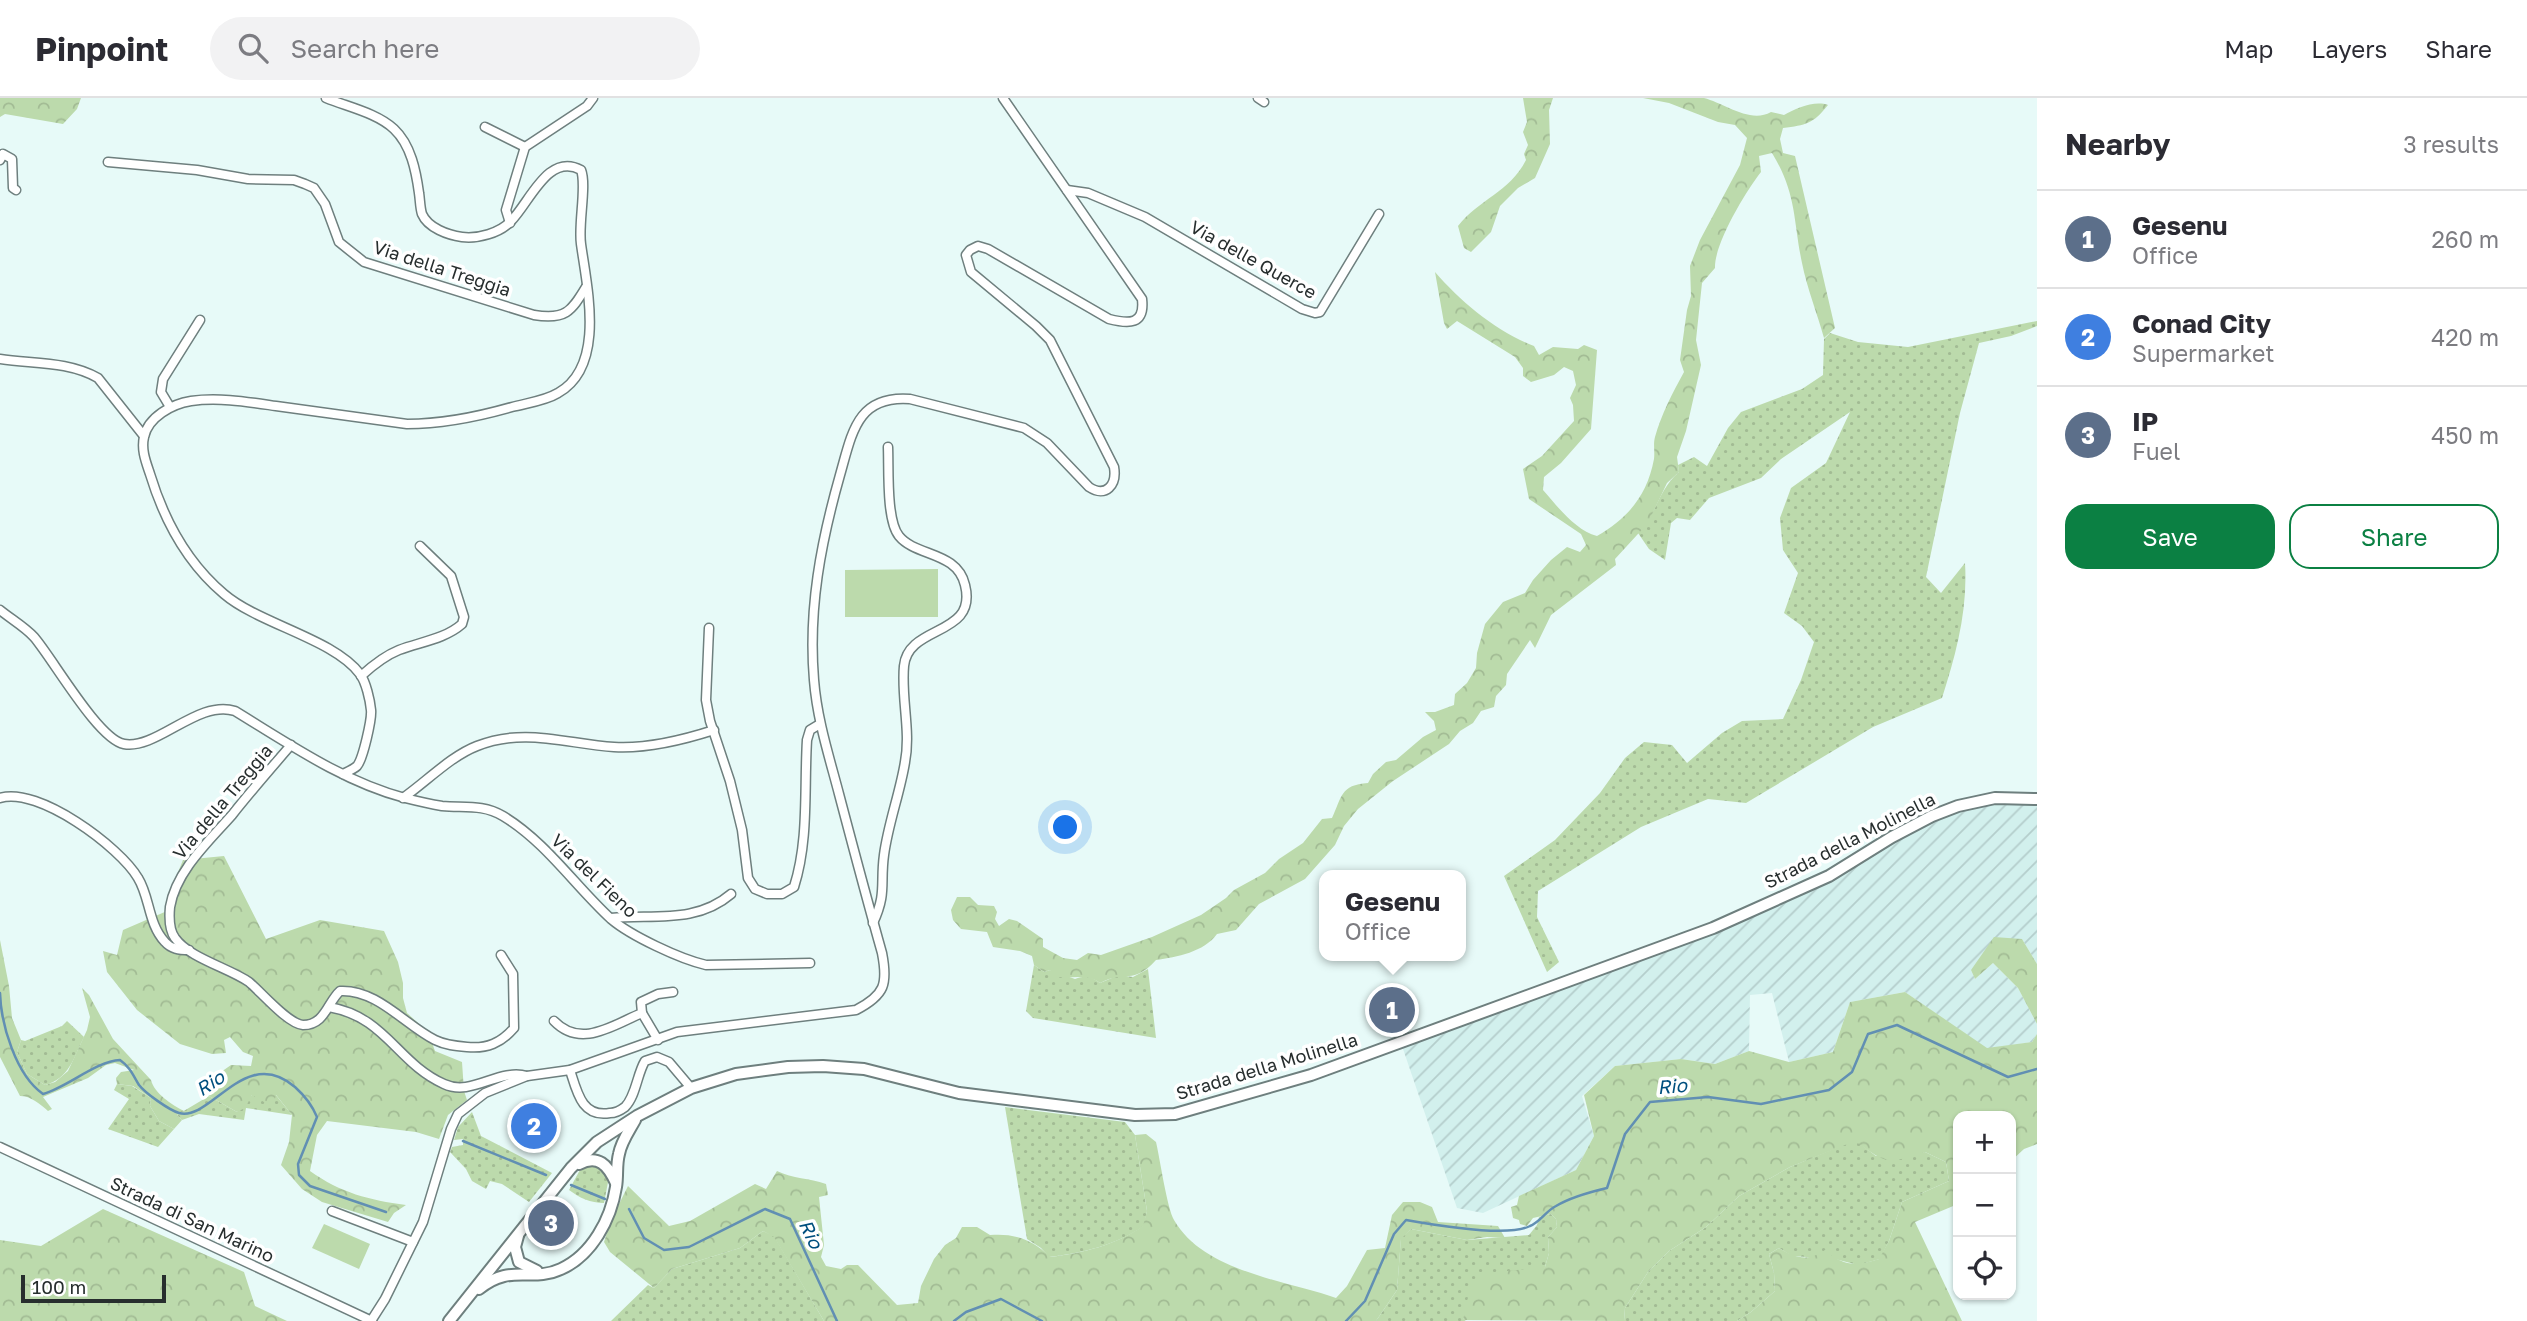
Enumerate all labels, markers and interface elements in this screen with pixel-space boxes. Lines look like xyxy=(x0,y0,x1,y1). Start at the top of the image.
search box xyxy=(210,17,700,80)
text: Pinpoint xyxy=(35,29,168,68)
icon: search xyxy=(234,29,272,67)
text: Search here xyxy=(290,33,439,64)
text: Map xyxy=(2224,34,2273,63)
text: Layers xyxy=(2311,34,2387,63)
text: Share xyxy=(2425,34,2492,63)
text: Nearby xyxy=(2065,126,2170,162)
text: 3 results xyxy=(2403,130,2499,158)
text: Gesenu xyxy=(2132,210,2228,241)
street label: Via delle Querce xyxy=(1186,215,1321,303)
text: 1 xyxy=(2082,225,2094,253)
text: 260 m xyxy=(2431,225,2499,253)
street label: Via della Treggia xyxy=(371,235,514,301)
text: Office xyxy=(2132,241,2198,269)
text: Conad City xyxy=(2132,308,2271,339)
text: 2 xyxy=(2081,323,2095,351)
text: 420 m xyxy=(2431,323,2499,351)
text: Supermarket xyxy=(2132,339,2275,367)
text: IP xyxy=(2132,406,2158,437)
text: 3 xyxy=(2081,421,2095,449)
text: 450 m xyxy=(2431,421,2499,449)
text: Fuel xyxy=(2132,437,2180,465)
button: Save xyxy=(2065,504,2275,569)
button: Share xyxy=(2289,504,2499,569)
street label: Via della Treggia xyxy=(168,739,277,863)
street label: Strada della Molinella xyxy=(1760,787,1939,893)
your location xyxy=(1048,810,1082,844)
street label: Via del Fieno xyxy=(547,829,642,922)
popup xyxy=(1319,870,1466,961)
text: Gesenu xyxy=(1345,886,1440,917)
text: Office xyxy=(1345,917,1411,945)
pin: 1 xyxy=(1369,984,1415,1036)
street label: Strada della Molinella xyxy=(1173,1028,1360,1104)
water label: Rio xyxy=(191,1064,230,1100)
water label: Rio xyxy=(1656,1073,1689,1098)
pin: 2 xyxy=(511,1100,557,1152)
map controls xyxy=(1953,1111,2016,1300)
button: + xyxy=(1953,1111,2016,1174)
street label: Strada di San Marino xyxy=(107,1171,278,1267)
button: − xyxy=(1953,1174,2016,1237)
pin: 3 xyxy=(528,1197,574,1249)
water label: Rio xyxy=(795,1216,829,1253)
button: locate xyxy=(1953,1237,2016,1300)
scale bar xyxy=(21,1272,166,1304)
text: 100 m xyxy=(32,1275,86,1298)

